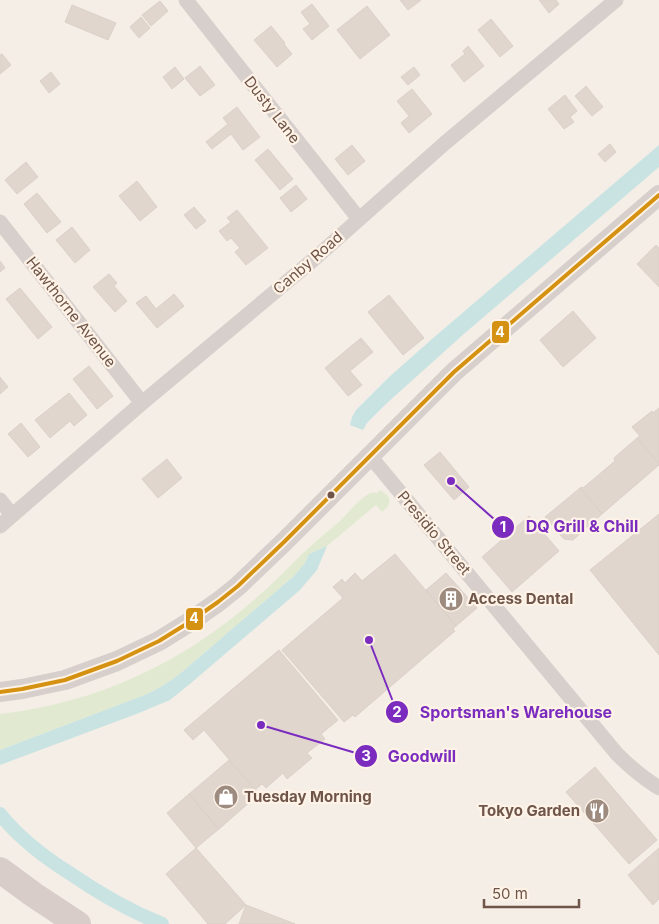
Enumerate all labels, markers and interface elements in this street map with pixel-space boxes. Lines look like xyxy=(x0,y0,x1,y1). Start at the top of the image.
street label: Dusty Lane xyxy=(240,72,305,147)
street label: Canby Road xyxy=(269,227,346,298)
street label: Hawthorne Avenue xyxy=(22,253,120,371)
line badge: 4 xyxy=(491,320,510,344)
text: 4 xyxy=(495,323,505,340)
street label: Presidio Street xyxy=(394,487,475,579)
unlabelled marker xyxy=(326,490,336,500)
callout: DQ Grill & Chill xyxy=(491,511,648,542)
text: DQ Grill & Chill xyxy=(526,516,638,536)
text: 1 xyxy=(500,517,506,536)
building icon: Access Dental xyxy=(438,586,464,612)
place label: Access Dental xyxy=(468,589,573,608)
line badge: 4 xyxy=(185,607,204,631)
text: 4 xyxy=(189,609,199,626)
callout: Sportsman's Warehouse xyxy=(385,697,622,728)
text: 2 xyxy=(392,702,402,721)
text: Sportsman's Warehouse xyxy=(420,702,612,722)
callout: Goodwill xyxy=(353,741,467,772)
text: 3 xyxy=(361,746,371,765)
text: Goodwill xyxy=(388,746,456,766)
shop icon: Tuesday Morning xyxy=(213,784,239,810)
place label: Tuesday Morning xyxy=(244,787,372,806)
restaurant icon: Tokyo Garden xyxy=(584,798,610,824)
place label: Tokyo Garden xyxy=(478,801,580,820)
scale bar xyxy=(484,876,579,908)
text: 50 m xyxy=(492,884,528,903)

